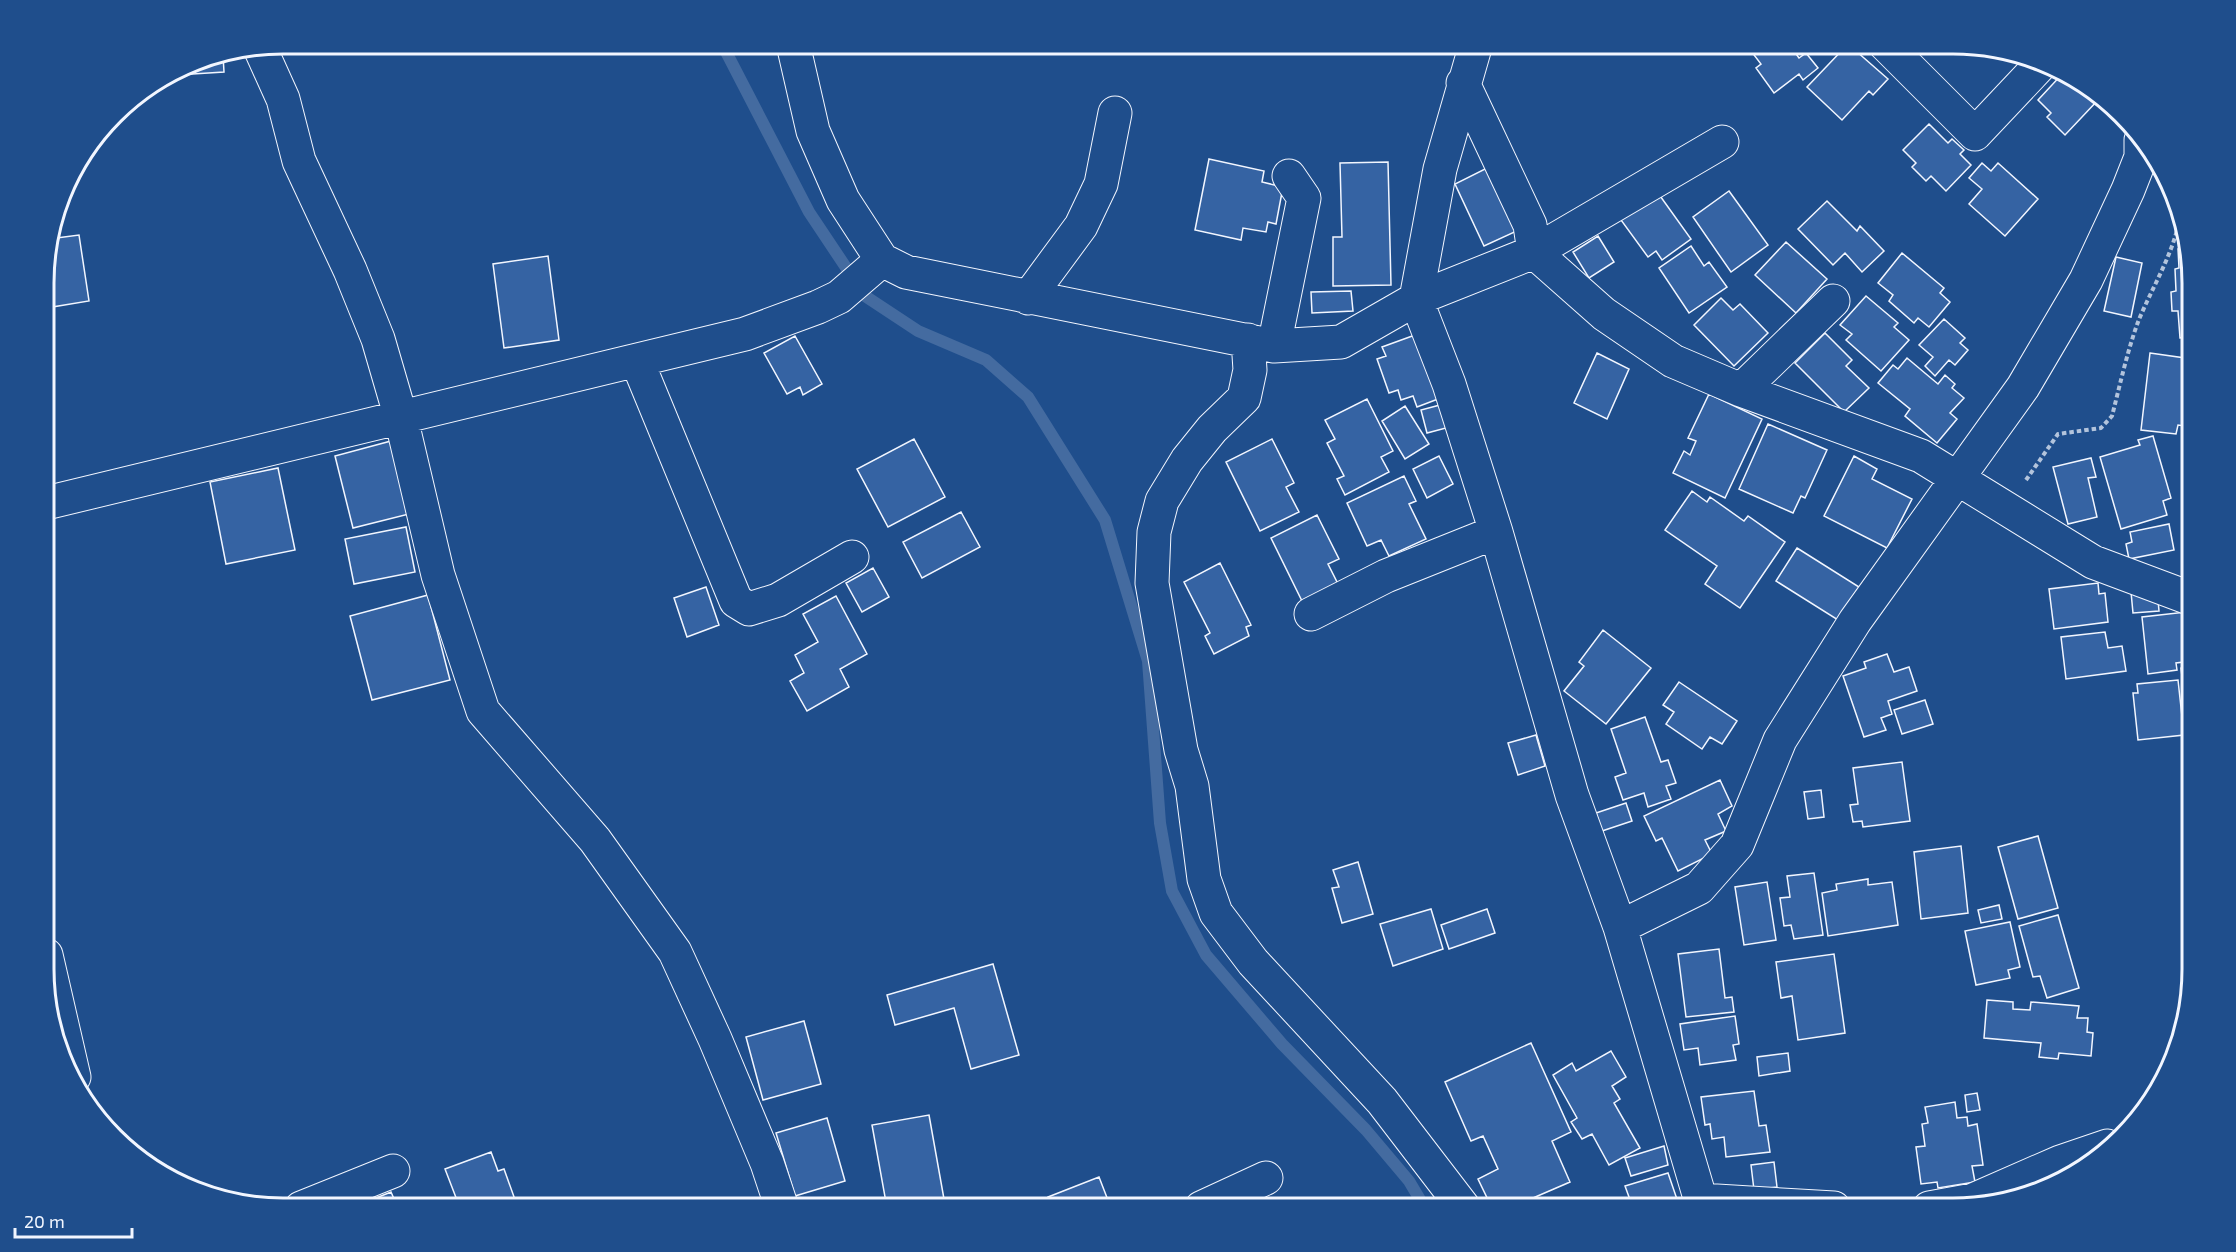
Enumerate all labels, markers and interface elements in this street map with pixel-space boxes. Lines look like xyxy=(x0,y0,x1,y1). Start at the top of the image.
scale bar xyxy=(15,1201,132,1239)
text: 20 m xyxy=(24,1210,65,1232)

